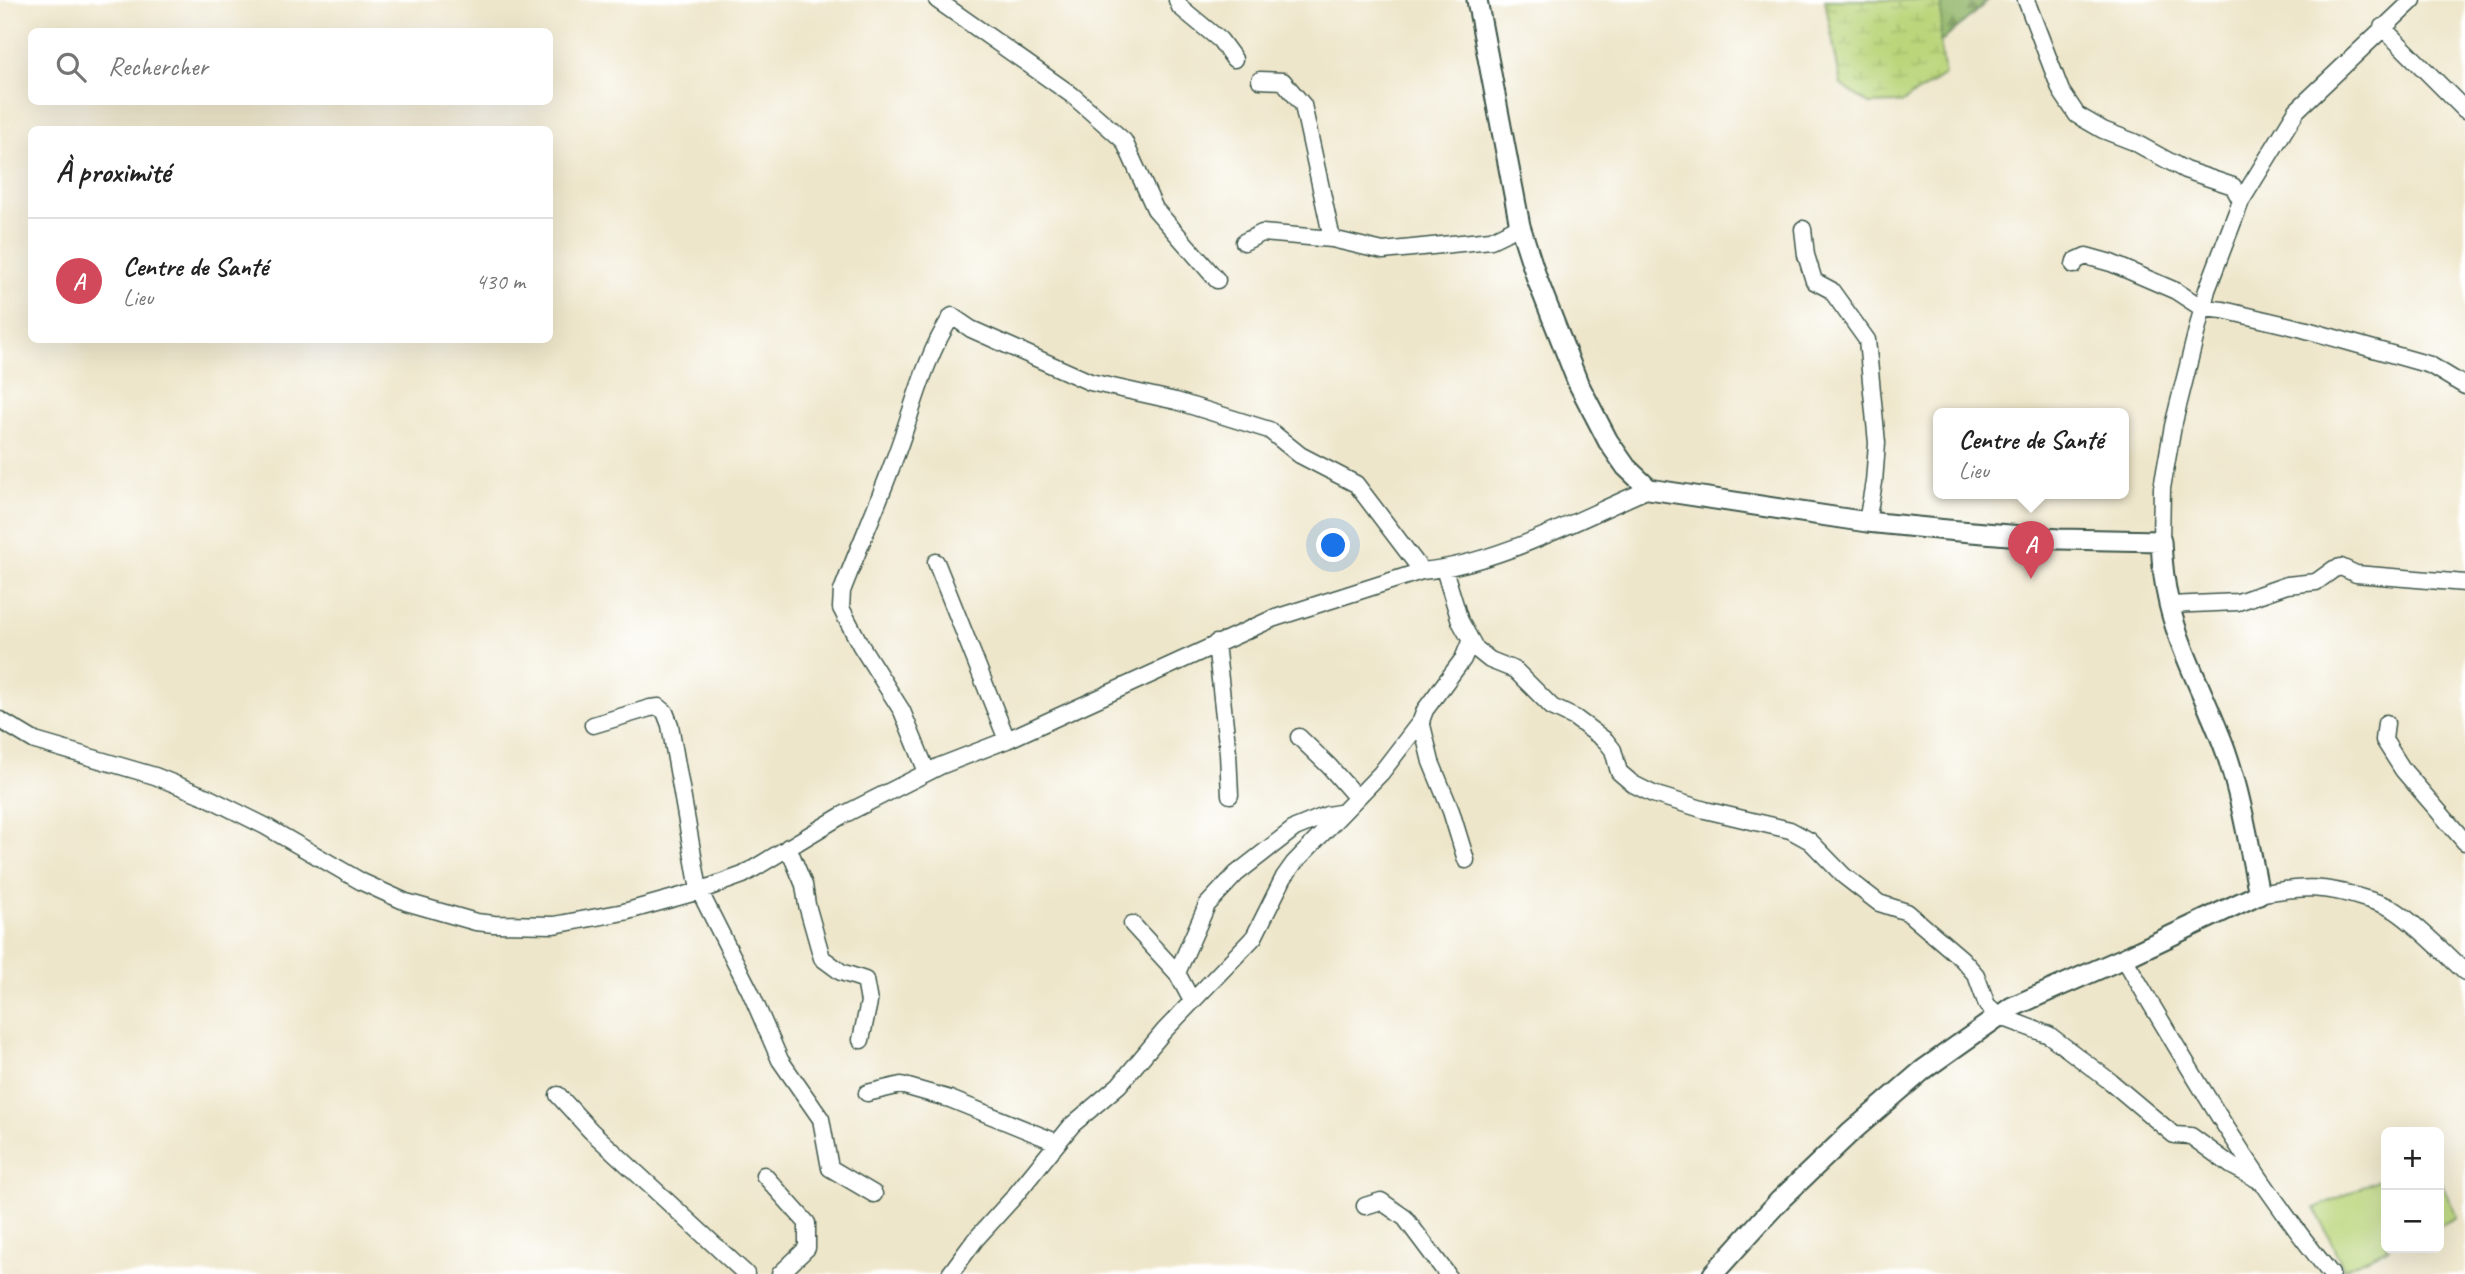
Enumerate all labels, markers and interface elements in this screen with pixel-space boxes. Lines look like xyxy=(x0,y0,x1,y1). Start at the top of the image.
search box xyxy=(28,28,553,105)
icon: search xyxy=(52,48,90,86)
text: Rechercher xyxy=(108,50,208,83)
text: À proximité xyxy=(56,153,170,191)
text: Centre de Santé xyxy=(123,250,268,283)
text: A xyxy=(73,267,85,296)
text: 430 m xyxy=(476,267,525,296)
text: Lieu xyxy=(123,283,153,312)
popup xyxy=(1933,408,2129,499)
text: Centre de Santé xyxy=(1959,423,2103,456)
text: Lieu xyxy=(1959,456,1989,485)
pin: A xyxy=(2008,521,2054,579)
your location xyxy=(1316,528,1350,562)
map controls xyxy=(2381,1127,2444,1253)
button: + xyxy=(2381,1127,2444,1190)
button: − xyxy=(2381,1190,2444,1253)

